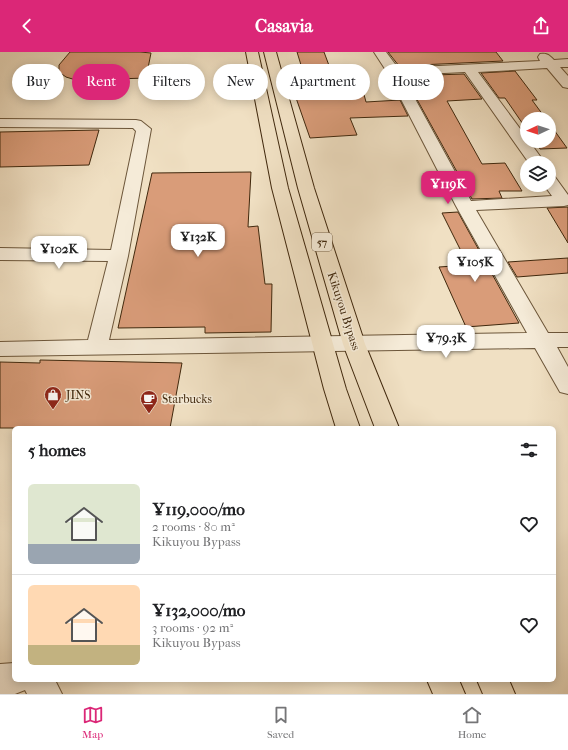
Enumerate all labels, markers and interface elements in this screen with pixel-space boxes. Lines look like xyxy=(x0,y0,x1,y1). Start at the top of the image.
icon: back xyxy=(16,15,38,37)
icon: share xyxy=(530,15,552,37)
text: Casavia xyxy=(255,16,313,37)
chip: Buy xyxy=(12,64,64,100)
chip: Rent xyxy=(72,64,130,100)
chip: Filters xyxy=(138,64,205,100)
chip: New xyxy=(213,64,268,100)
chip: Apartment xyxy=(276,64,370,100)
chip: House xyxy=(378,64,444,100)
north arrow xyxy=(520,112,556,148)
map controls xyxy=(520,112,556,192)
button: layers xyxy=(520,156,556,192)
pin: ¥119K xyxy=(420,171,476,205)
text: ¥119K xyxy=(430,176,466,191)
pin: ¥132K xyxy=(170,224,226,258)
text: ¥132K xyxy=(180,229,216,244)
road number: 57 xyxy=(312,233,332,251)
pin: ¥102K xyxy=(31,236,87,270)
text: ¥102K xyxy=(40,241,78,256)
pin: ¥105K xyxy=(447,249,503,283)
text: ¥105K xyxy=(457,254,493,269)
street label: Kikuyou Bypass xyxy=(325,270,363,353)
pin: ¥79.3K xyxy=(413,325,479,359)
text: ¥79.3K xyxy=(426,330,466,345)
shop icon: JINS xyxy=(43,385,63,410)
place label: JINS xyxy=(65,388,90,402)
cafe icon: Starbucks xyxy=(139,389,159,414)
place label: Starbucks xyxy=(162,392,212,406)
icon: filters xyxy=(518,439,540,461)
text: 5 homes xyxy=(28,440,86,460)
text: ¥119,000/mo xyxy=(152,499,245,519)
icon: home xyxy=(60,500,108,548)
icon: heart xyxy=(518,513,540,535)
text: 2 rooms · 80 m² xyxy=(152,519,235,534)
text: Kikuyou Bypass xyxy=(152,534,241,549)
text: ¥132,000/mo xyxy=(152,600,245,620)
icon: home xyxy=(60,601,108,649)
icon: heart xyxy=(518,614,540,636)
text: 3 rooms · 92 m² xyxy=(152,620,233,635)
text: Kikuyou Bypass xyxy=(152,635,241,650)
tab: Map xyxy=(82,704,104,741)
tab: Saved xyxy=(267,704,294,741)
tab: Home xyxy=(458,704,486,741)

